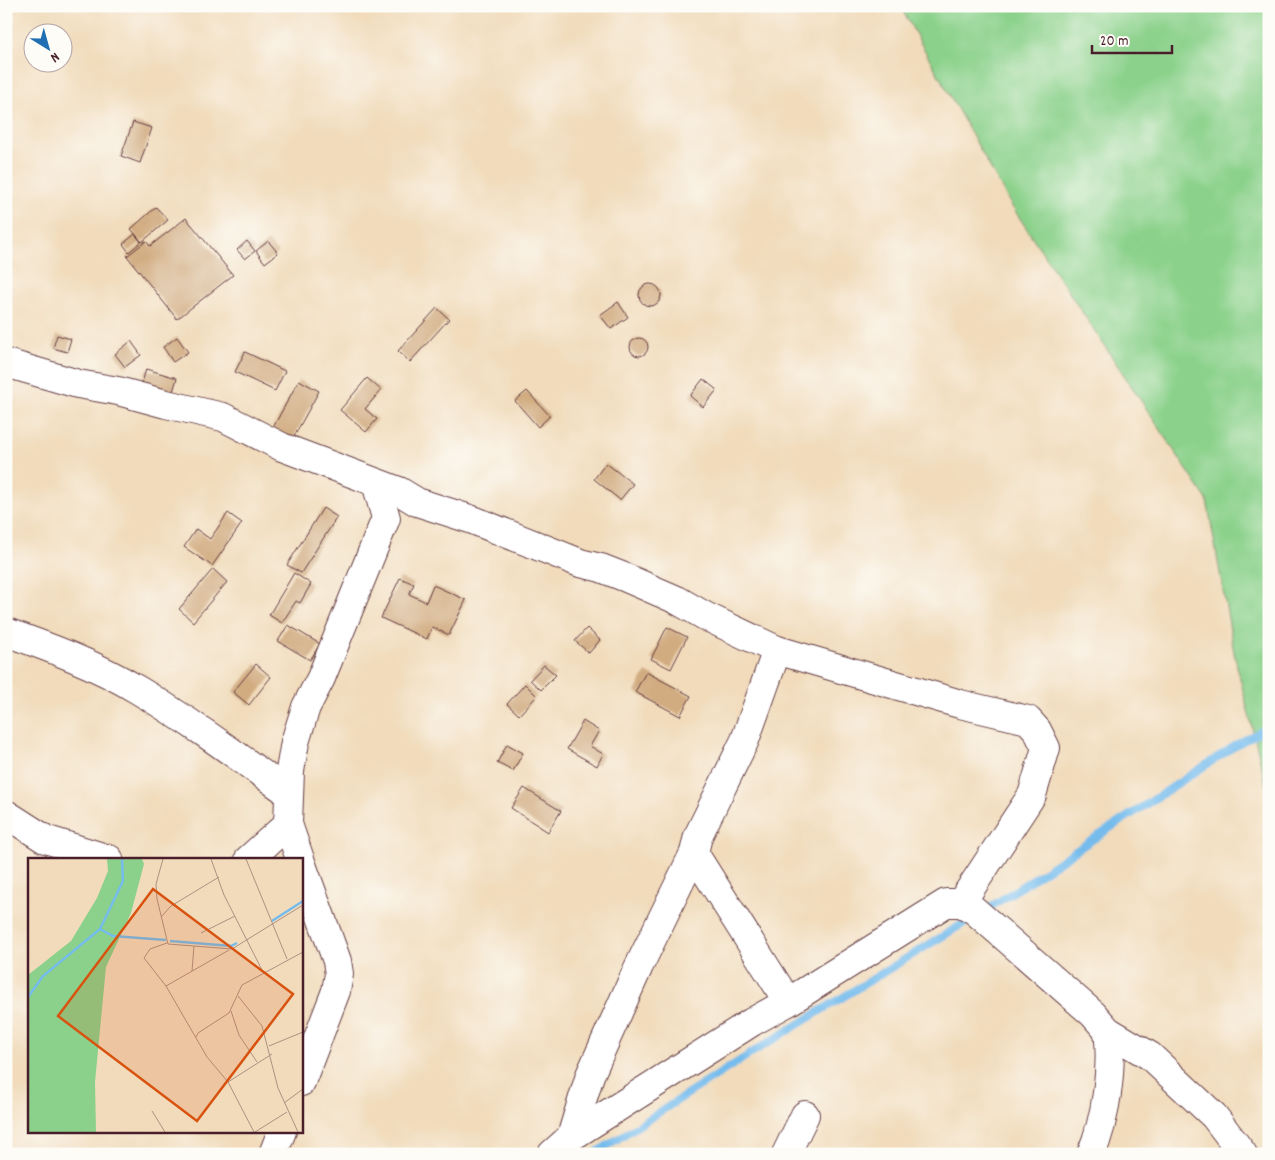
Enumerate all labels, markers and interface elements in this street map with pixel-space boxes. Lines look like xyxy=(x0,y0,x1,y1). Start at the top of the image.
north arrow xyxy=(22,22,72,72)
scale bar xyxy=(1092,22,1172,54)
text: 20 m xyxy=(1100,31,1128,53)
text: N xyxy=(46,47,63,67)
inset map xyxy=(28,858,302,1132)

